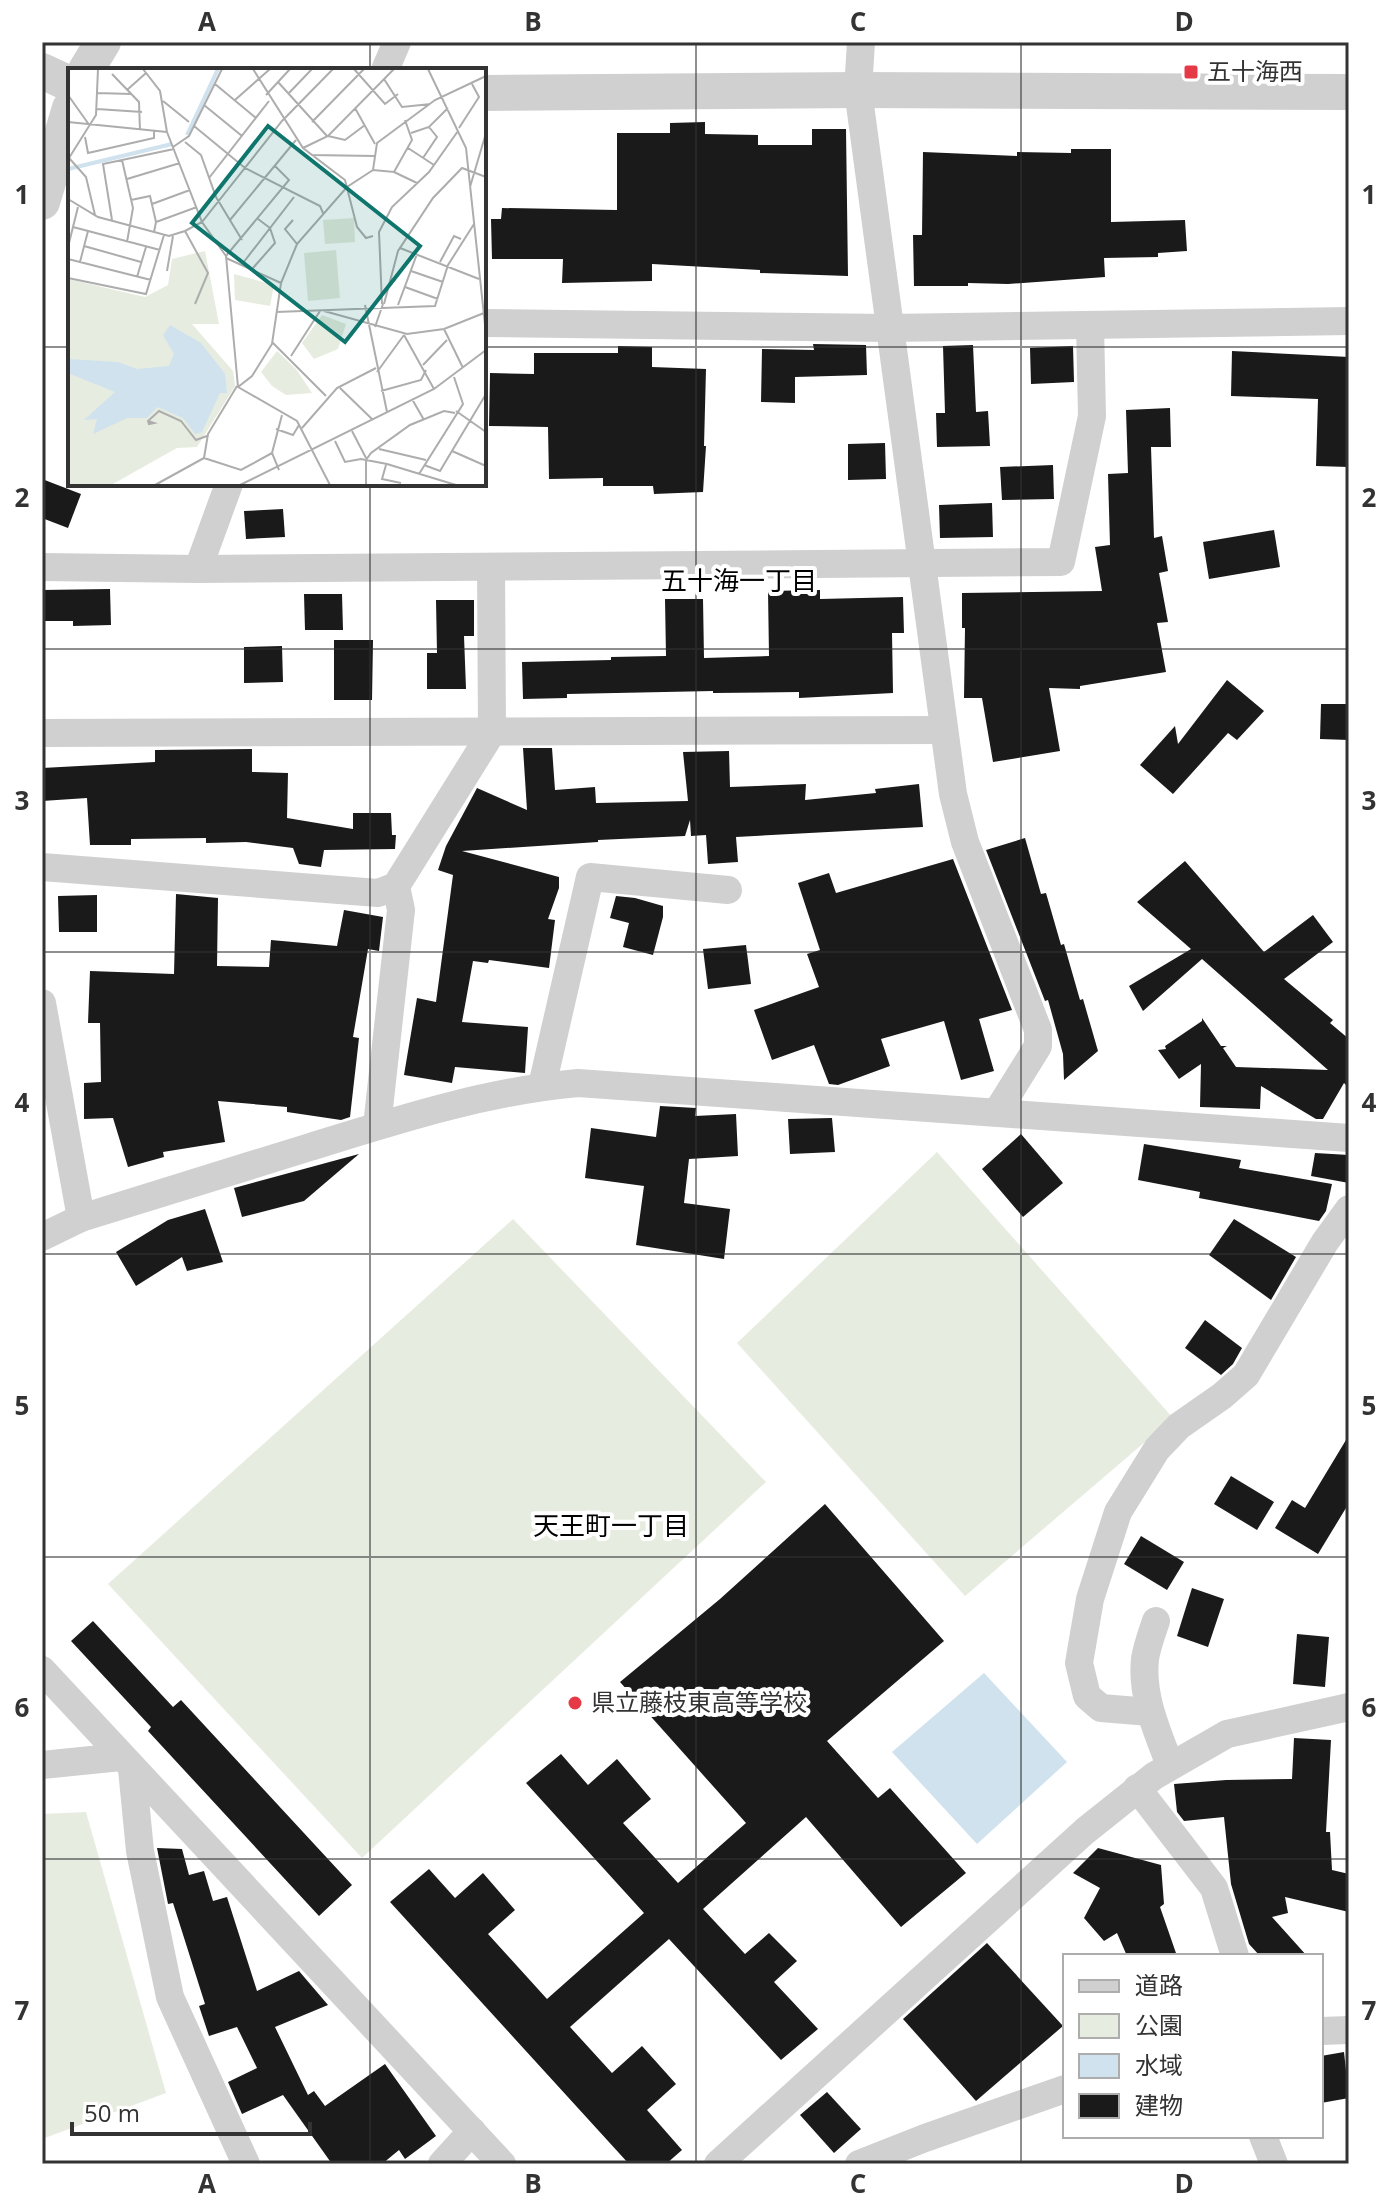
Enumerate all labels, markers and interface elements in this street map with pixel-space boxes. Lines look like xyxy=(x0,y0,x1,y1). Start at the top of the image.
text: A xyxy=(198,3,216,39)
text: B xyxy=(524,3,542,39)
text: C xyxy=(850,3,866,39)
text: D xyxy=(1174,3,1194,39)
place label: 五十海西 xyxy=(1207,54,1303,87)
marker: 五十海西 xyxy=(1182,63,1200,81)
inset map xyxy=(68,68,486,486)
text: 1 xyxy=(15,176,29,212)
text: 1 xyxy=(1362,176,1376,212)
text: 2 xyxy=(15,479,30,515)
text: 2 xyxy=(1362,479,1377,515)
district label: 五十海一丁目 xyxy=(661,562,817,598)
text: 3 xyxy=(15,782,29,818)
text: 3 xyxy=(1362,782,1376,818)
text: 4 xyxy=(15,1084,30,1120)
text: 4 xyxy=(1362,1084,1377,1120)
text: 5 xyxy=(15,1387,29,1423)
text: 5 xyxy=(1362,1387,1376,1423)
district label: 天王町一丁目 xyxy=(533,1507,689,1543)
place label: 県立藤枝東高等学校 xyxy=(591,1685,807,1718)
text: 6 xyxy=(15,1689,30,1725)
text: 6 xyxy=(1362,1689,1377,1725)
marker: 県立藤枝東高等学校 xyxy=(566,1694,584,1712)
legend xyxy=(1063,1954,1323,2138)
text: 道路 xyxy=(1135,1968,1183,2001)
text: 7 xyxy=(15,1992,30,2028)
text: 7 xyxy=(1362,1992,1377,2028)
text: 公園 xyxy=(1135,2008,1183,2041)
text: 水域 xyxy=(1135,2048,1183,2081)
scale bar xyxy=(72,2086,310,2136)
text: 建物 xyxy=(1135,2088,1183,2121)
text: 50 m xyxy=(84,2096,140,2129)
text: A xyxy=(198,2165,216,2201)
text: B xyxy=(524,2165,542,2201)
text: C xyxy=(850,2165,866,2201)
text: D xyxy=(1174,2165,1194,2201)

